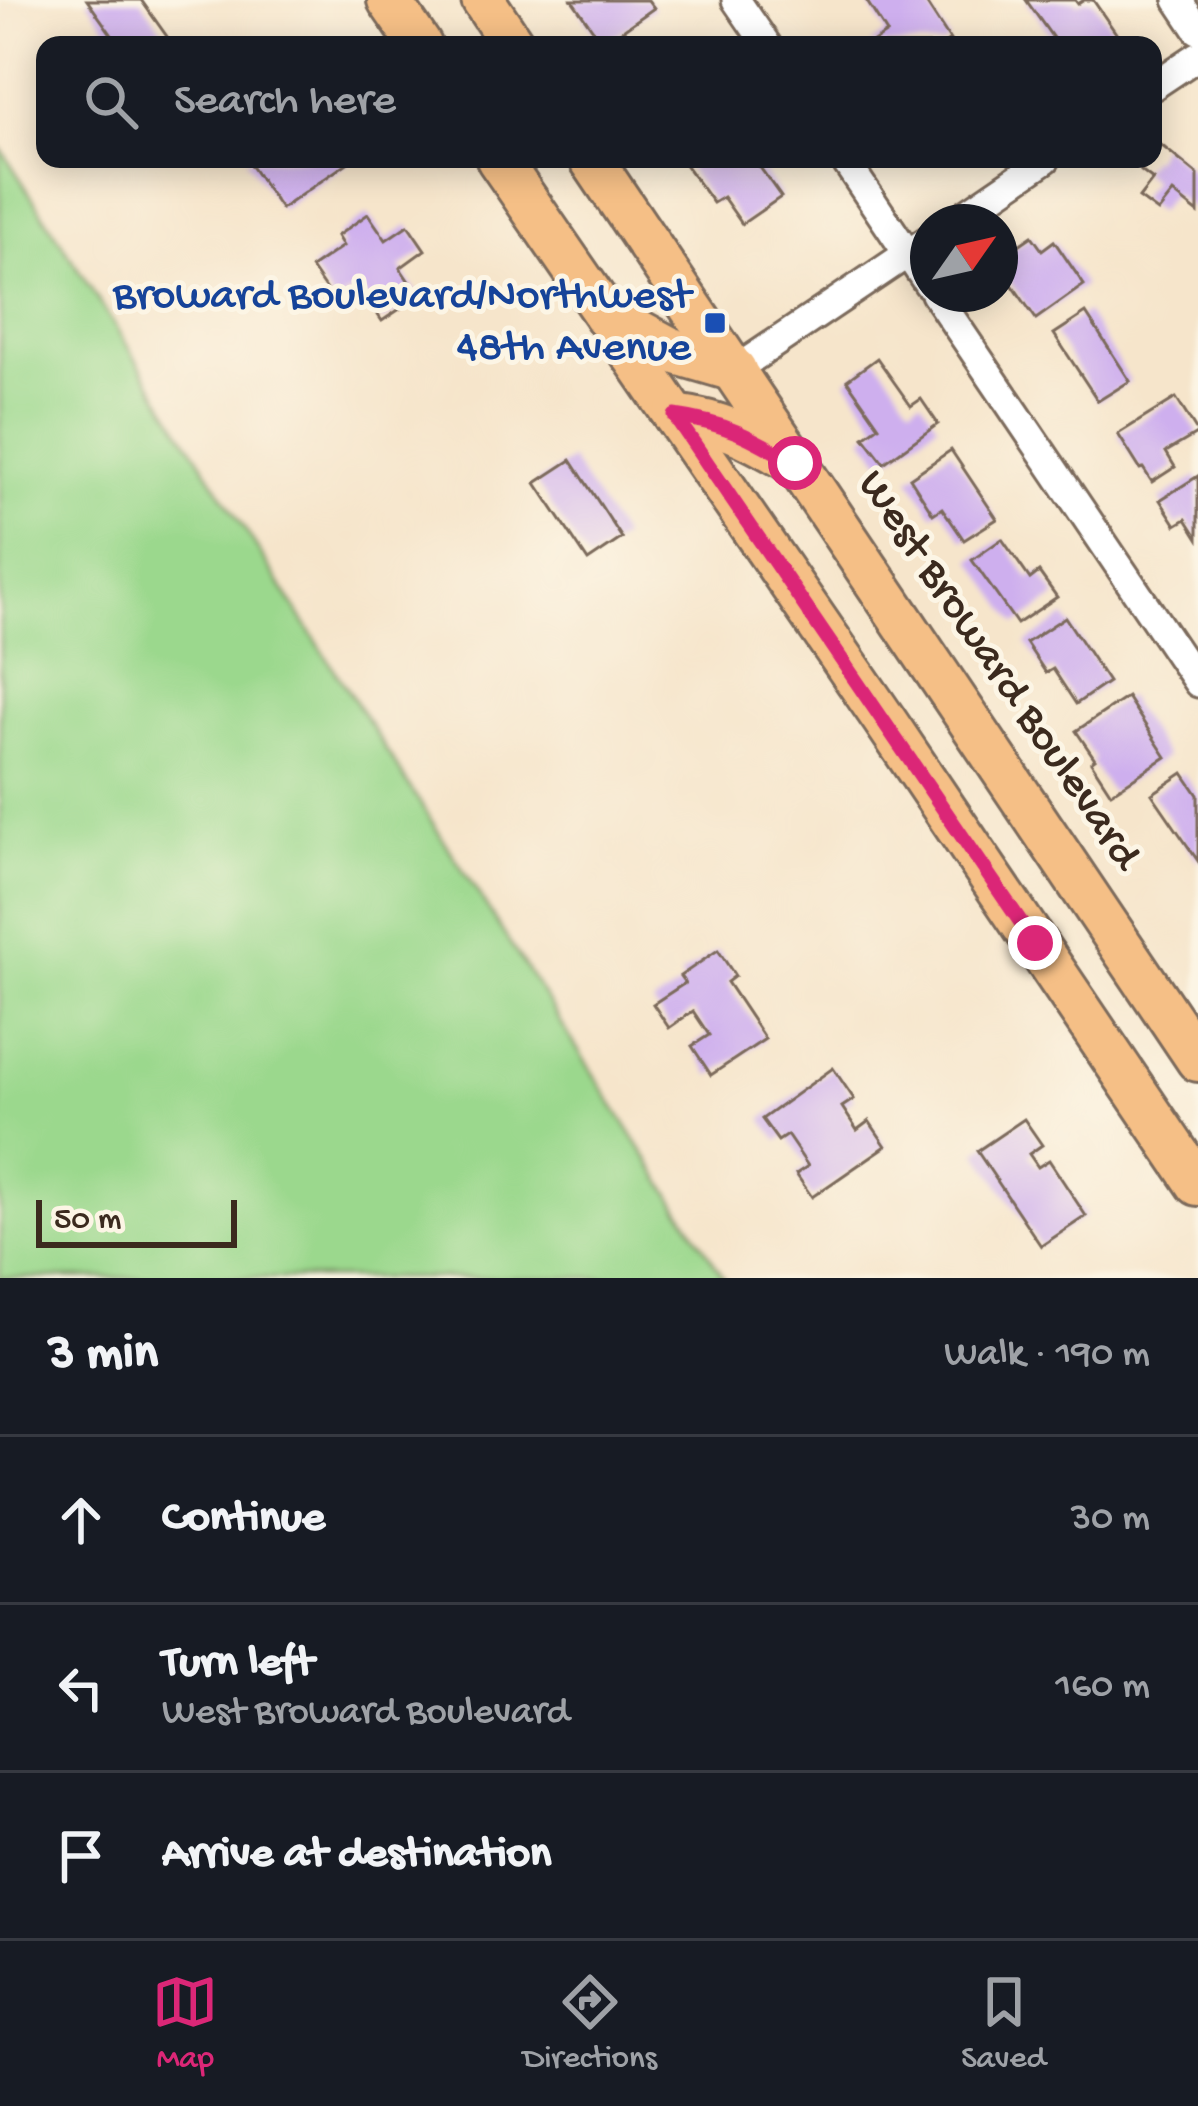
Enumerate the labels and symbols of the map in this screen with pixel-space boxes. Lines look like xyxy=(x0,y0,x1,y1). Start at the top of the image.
north arrow xyxy=(910,204,1018,312)
place label: Broward Boulevard/Northwest 48th Avenue xyxy=(112,271,695,376)
marker: Broward Boulevard/Northwest 48th Avenue xyxy=(702,310,728,336)
route start xyxy=(768,436,822,490)
street label: West Broward Boulevard xyxy=(844,461,1152,884)
route end xyxy=(1008,916,1062,970)
scale bar xyxy=(36,1194,237,1247)

